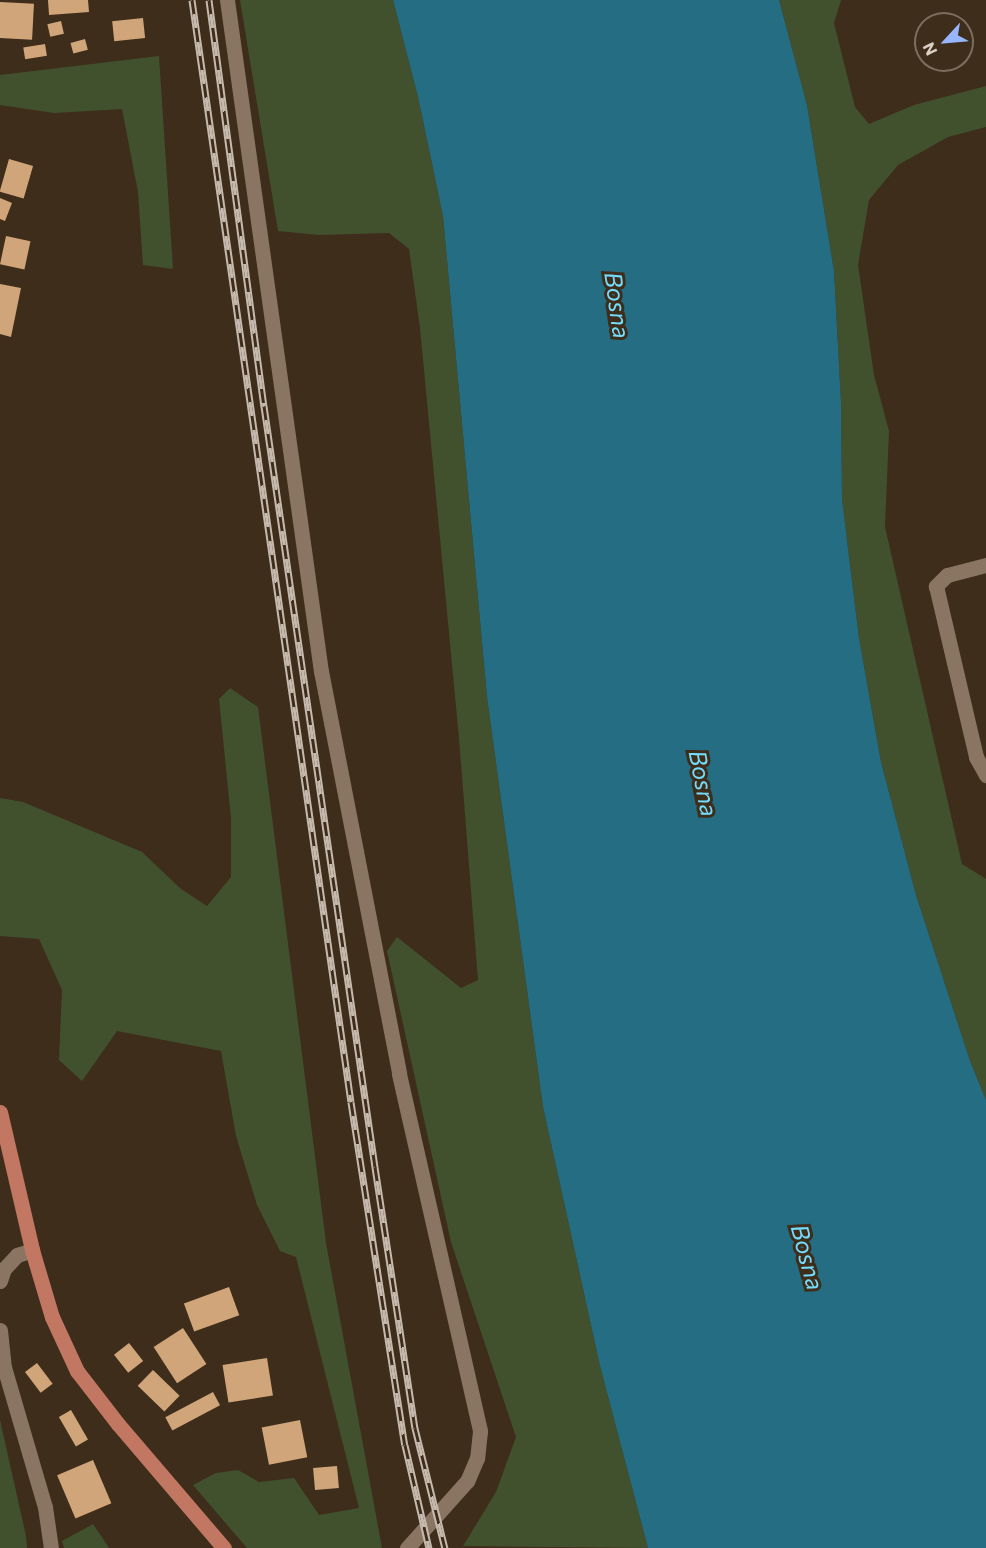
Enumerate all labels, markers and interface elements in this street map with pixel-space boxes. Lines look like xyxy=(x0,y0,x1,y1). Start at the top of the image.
north arrow xyxy=(914,12,974,72)
text: N xyxy=(918,40,940,59)
water label: Bosna xyxy=(599,270,637,340)
water label: Bosna xyxy=(683,747,725,819)
water label: Bosna xyxy=(785,1221,831,1293)

